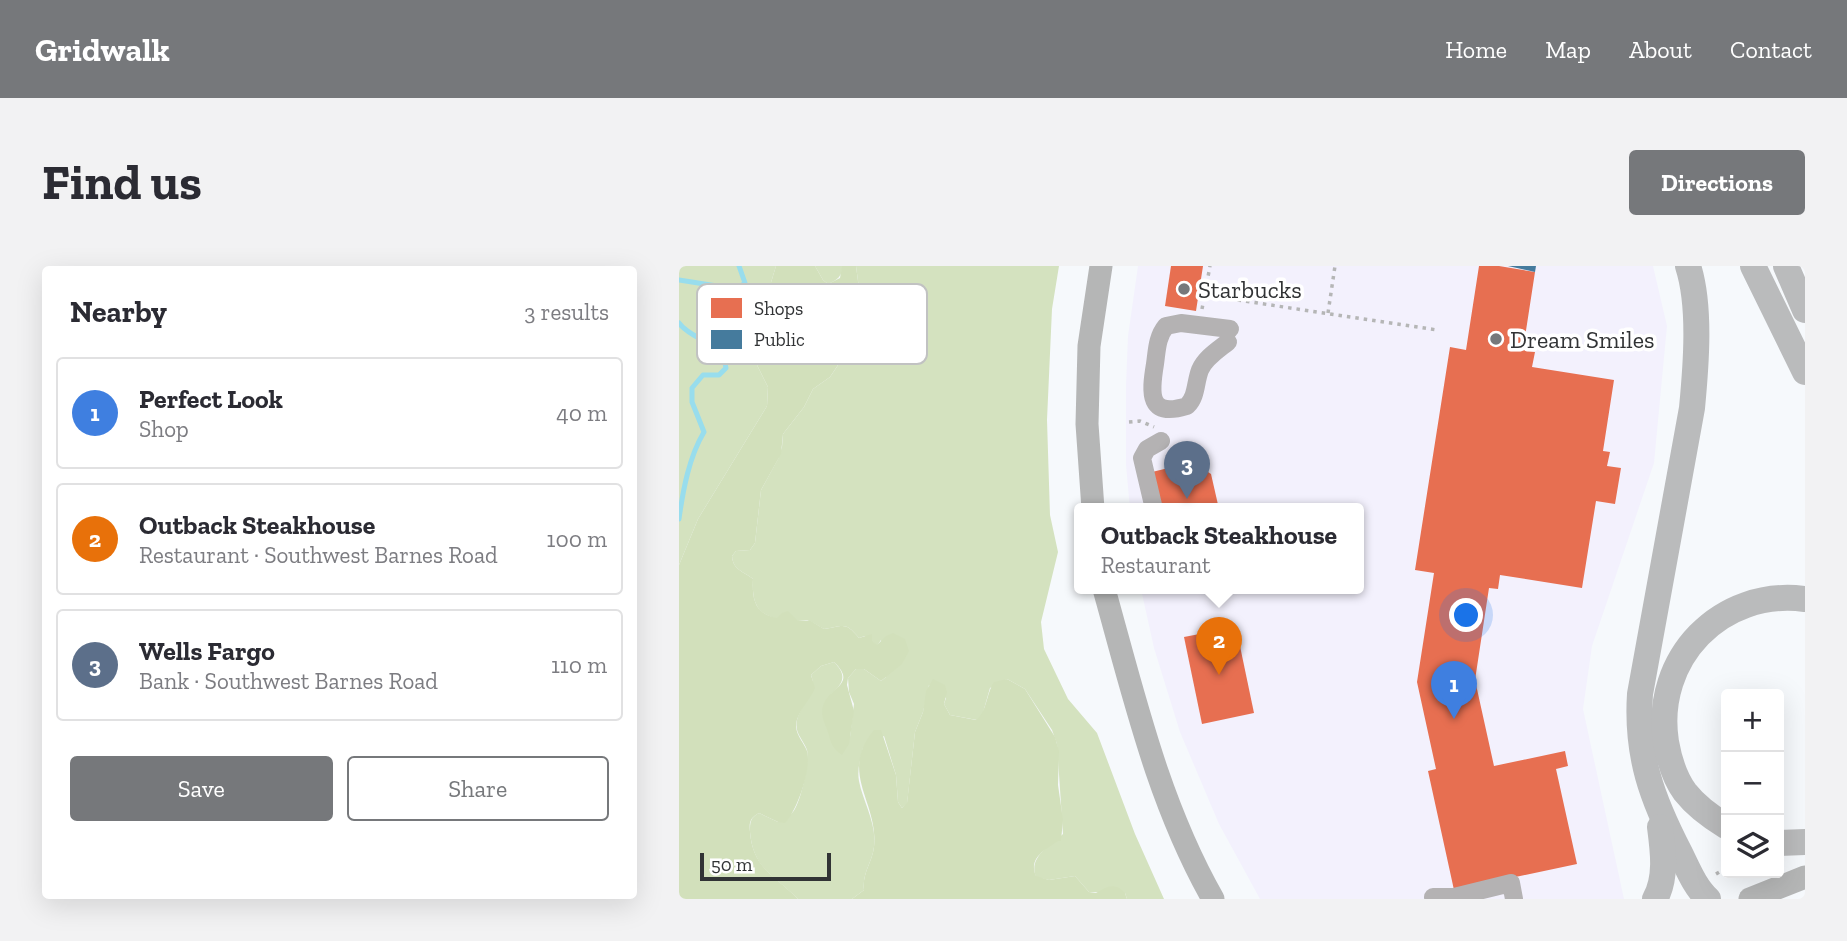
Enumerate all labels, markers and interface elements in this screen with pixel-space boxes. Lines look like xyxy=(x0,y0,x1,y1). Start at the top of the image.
text: Gridwalk xyxy=(35,30,170,69)
text: Home xyxy=(1445,35,1507,64)
text: Map xyxy=(1545,35,1591,64)
text: About xyxy=(1629,35,1692,64)
text: Contact xyxy=(1730,35,1812,64)
button: Directions xyxy=(1629,150,1805,215)
text: Find us xyxy=(42,153,202,212)
place label: Starbucks xyxy=(1198,275,1302,304)
marker: Starbucks xyxy=(1176,281,1192,297)
legend xyxy=(697,284,927,364)
text: Nearby xyxy=(70,294,167,330)
text: Shops xyxy=(754,297,803,320)
text: 3 results xyxy=(524,298,609,326)
place label: Dream Smiles xyxy=(1510,325,1654,354)
text: Public xyxy=(754,328,805,351)
marker: Dream Smiles xyxy=(1488,331,1504,347)
text: Perfect Look xyxy=(139,383,283,415)
text: 1 xyxy=(90,399,100,427)
text: 40 m xyxy=(556,399,607,427)
text: Shop xyxy=(139,415,189,443)
pin: 3 xyxy=(1164,441,1210,499)
popup xyxy=(1074,503,1364,594)
text: Outback Steakhouse xyxy=(139,509,375,541)
text: Outback Steakhouse xyxy=(1101,519,1337,551)
text: 2 xyxy=(89,525,101,553)
text: 100 m xyxy=(547,525,607,553)
text: Restaurant · Southwest Barnes Road xyxy=(139,541,498,569)
text: Restaurant xyxy=(1101,551,1211,579)
your location xyxy=(1449,598,1483,632)
pin: 2 xyxy=(1196,617,1242,675)
text: Wells Fargo xyxy=(139,635,275,667)
text: 3 xyxy=(89,651,101,679)
text: 110 m xyxy=(551,651,607,679)
pin: 1 xyxy=(1431,661,1477,719)
text: Bank · Southwest Barnes Road xyxy=(139,667,438,695)
map controls xyxy=(1721,689,1784,878)
button: + xyxy=(1721,689,1784,752)
button: − xyxy=(1721,752,1784,815)
button: Save xyxy=(70,756,333,821)
button: Share xyxy=(347,756,609,821)
button: layers xyxy=(1721,815,1784,878)
scale bar xyxy=(700,850,831,882)
text: 50 m xyxy=(711,853,752,876)

